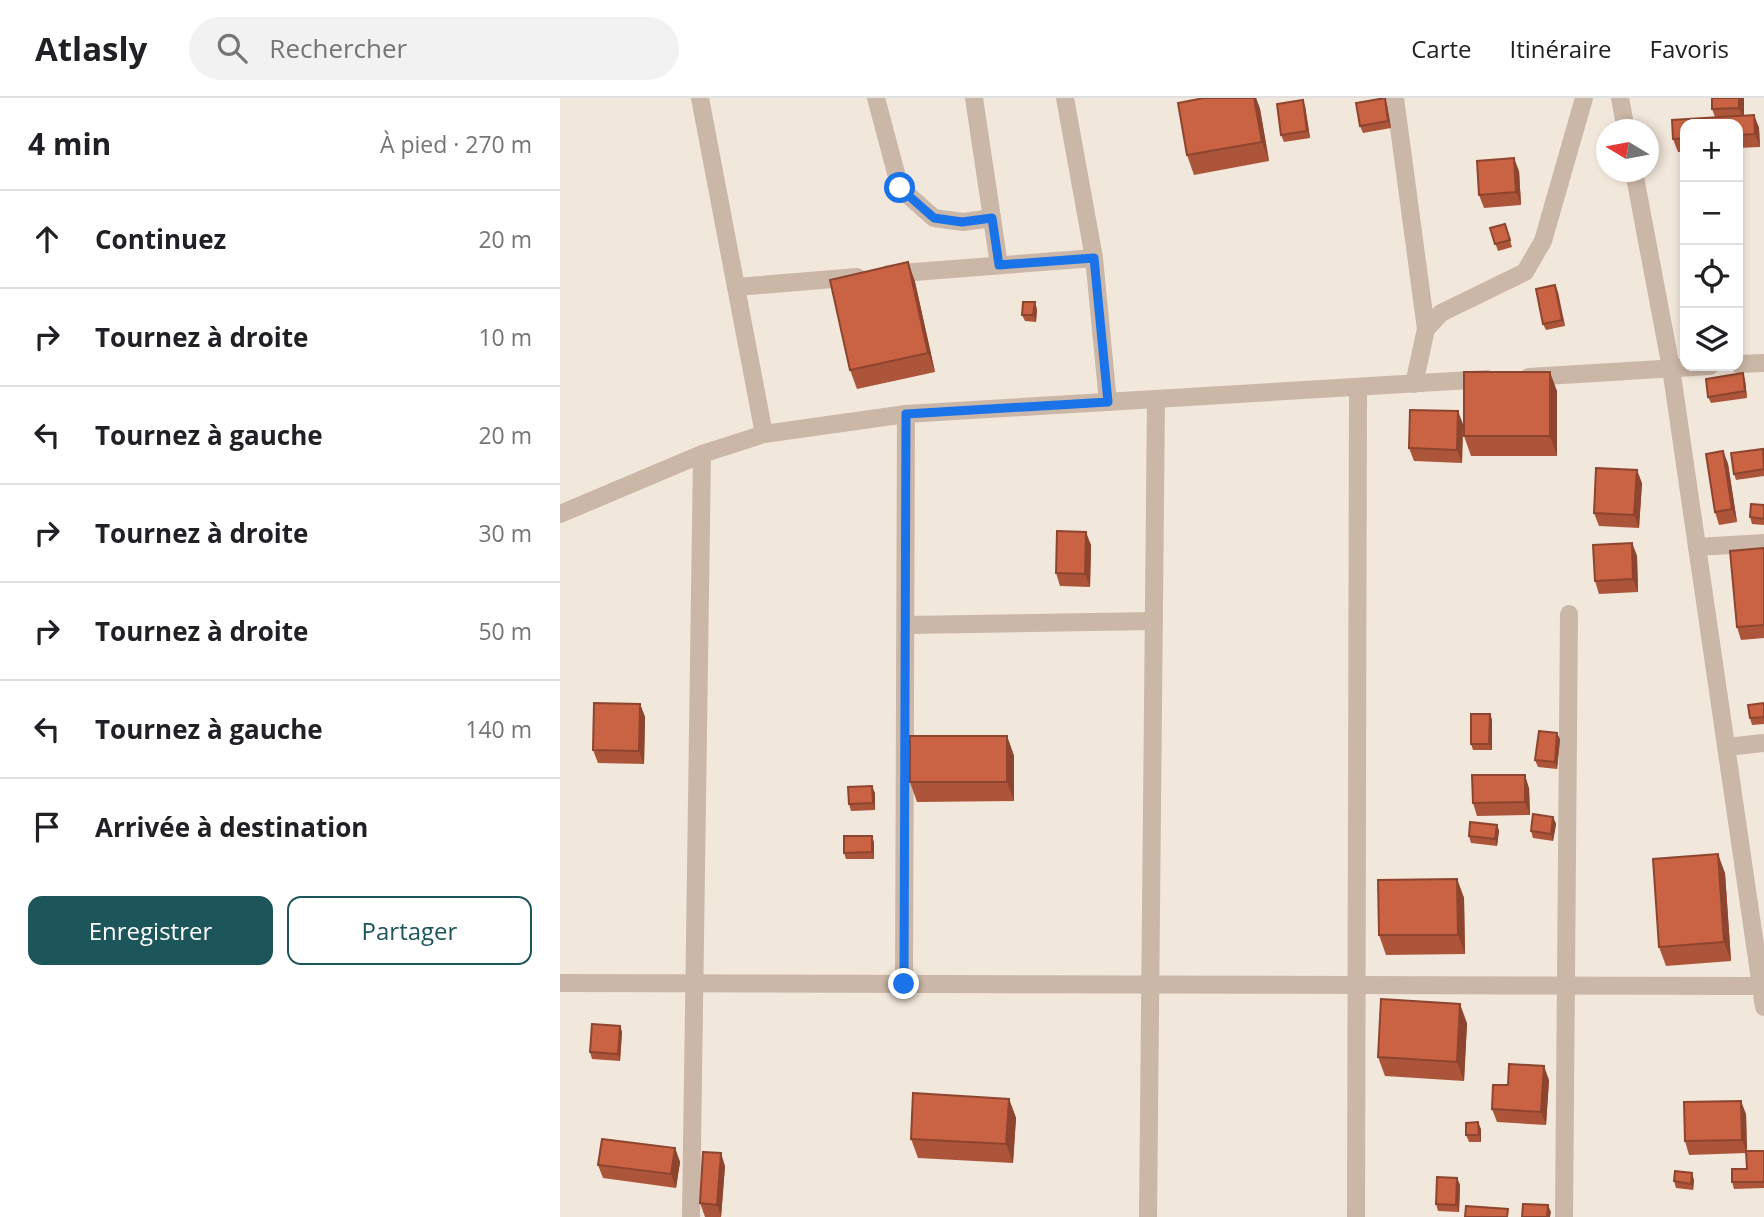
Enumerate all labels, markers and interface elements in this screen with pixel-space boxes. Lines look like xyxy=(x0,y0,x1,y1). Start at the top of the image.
search box xyxy=(189,17,679,80)
text: Atlasly xyxy=(35,26,147,71)
icon: search xyxy=(213,29,251,67)
text: Rechercher xyxy=(269,30,407,66)
text: Carte xyxy=(1411,32,1472,65)
text: Itinéraire xyxy=(1510,32,1612,65)
text: Favoris xyxy=(1650,32,1729,65)
north arrow xyxy=(1596,119,1659,182)
map controls xyxy=(1680,119,1743,371)
button: + xyxy=(1680,119,1743,182)
text: 4 min xyxy=(28,123,111,164)
text: À pied · 270 m xyxy=(380,128,532,160)
route start xyxy=(884,172,915,203)
button: − xyxy=(1680,182,1743,245)
icon: ahead xyxy=(28,220,66,258)
text: Continuez xyxy=(95,221,226,257)
text: 20 m xyxy=(478,223,532,255)
button: locate xyxy=(1680,245,1743,308)
button: layers xyxy=(1680,308,1743,371)
icon: right xyxy=(28,318,66,356)
text: Tournez à droite xyxy=(95,319,308,355)
text: 10 m xyxy=(478,321,532,353)
icon: left xyxy=(28,416,66,454)
text: Tournez à gauche xyxy=(95,417,323,453)
text: 20 m xyxy=(478,419,532,451)
icon: right xyxy=(28,514,66,552)
text: Tournez à droite xyxy=(95,515,308,551)
text: 30 m xyxy=(478,517,532,549)
icon: right xyxy=(28,612,66,650)
text: Tournez à droite xyxy=(95,613,308,649)
text: 50 m xyxy=(478,615,532,647)
icon: left xyxy=(28,710,66,748)
text: Tournez à gauche xyxy=(95,711,323,747)
text: 140 m xyxy=(465,713,532,745)
icon: arrive xyxy=(28,808,66,846)
text: Arrivée à destination xyxy=(95,809,368,845)
button: Enregistrer xyxy=(28,896,273,965)
button: Partager xyxy=(287,896,532,965)
route end xyxy=(888,968,919,999)

